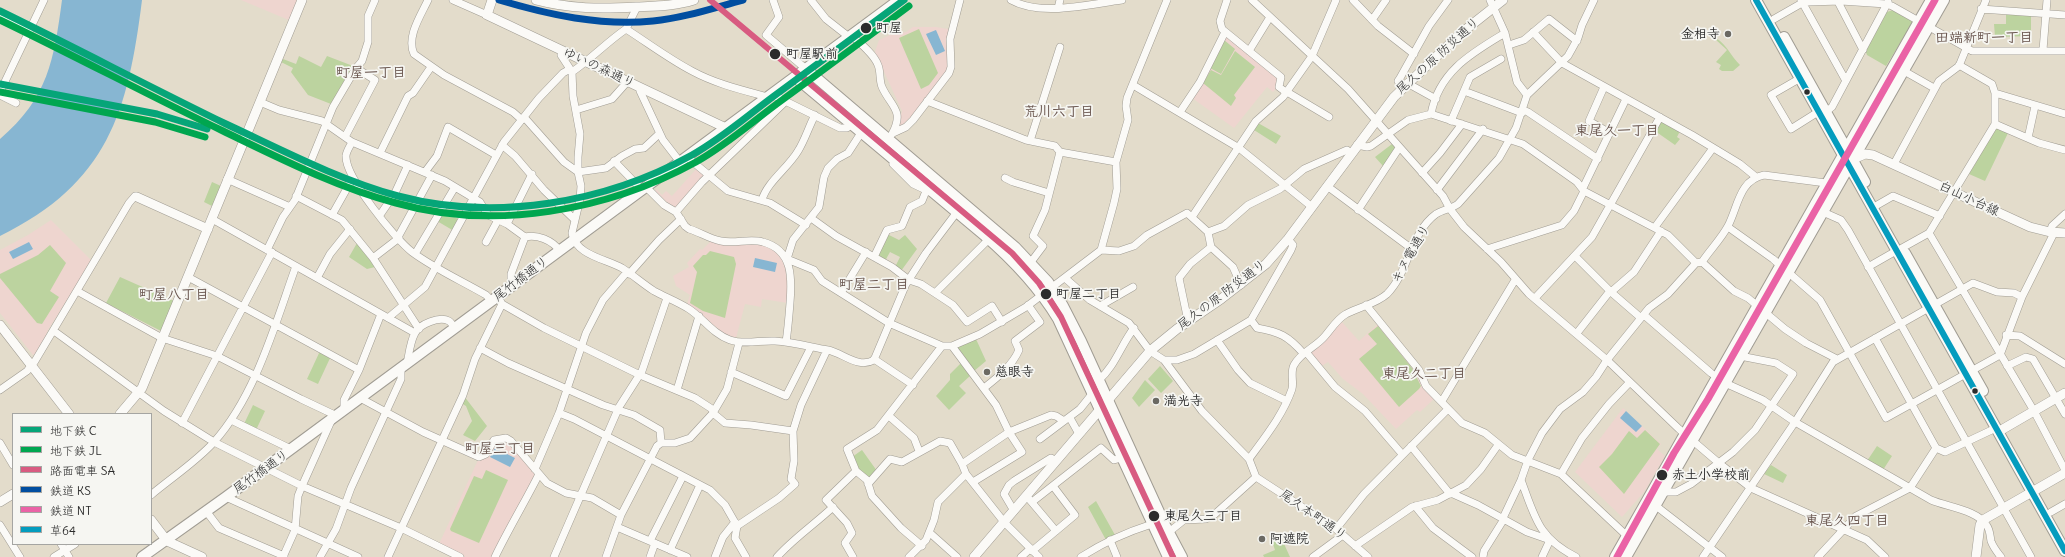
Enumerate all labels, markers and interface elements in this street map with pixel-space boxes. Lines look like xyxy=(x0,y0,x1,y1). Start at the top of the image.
street label: 尾久の原 防災通り xyxy=(1393,14,1483,98)
place label: 町屋 xyxy=(876,20,902,36)
marker: 町屋 xyxy=(859,21,873,35)
place label: 金相寺 xyxy=(1681,26,1720,42)
marker: 金相寺 xyxy=(1723,29,1733,39)
district label: 田端新町一丁目 xyxy=(1935,30,2033,46)
street label: ゆいの森通り xyxy=(560,44,638,92)
place label: 町屋駅前 xyxy=(786,46,838,62)
marker: 町屋駅前 xyxy=(768,47,782,61)
district label: 町屋一丁目 xyxy=(336,65,406,81)
unlabelled marker xyxy=(1802,87,1812,97)
district label: 荒川六丁目 xyxy=(1024,104,1094,120)
district label: 東尾久一丁目 xyxy=(1575,123,1659,139)
street label: 白山小台線 xyxy=(1936,178,2002,220)
street label: キヌ電通り xyxy=(1388,222,1434,286)
street label: 尾竹橋通り xyxy=(490,253,552,305)
street label: 尾久の原 防災通り xyxy=(1175,257,1269,333)
district label: 町屋二丁目 xyxy=(839,277,909,293)
place label: 町屋二丁目 xyxy=(1056,286,1121,302)
district label: 町屋八丁目 xyxy=(139,287,209,303)
marker: 町屋二丁目 xyxy=(1039,287,1053,301)
place label: 慈眼寺 xyxy=(995,364,1034,380)
district label: 東尾久二丁目 xyxy=(1382,366,1466,382)
marker: 慈眼寺 xyxy=(982,367,992,377)
unlabelled marker xyxy=(1970,386,1980,396)
place label: 満光寺 xyxy=(1164,393,1203,409)
marker: 満光寺 xyxy=(1151,396,1161,406)
legend xyxy=(12,413,152,545)
text: 地下鉄 C xyxy=(50,423,97,438)
district label: 町屋三丁目 xyxy=(465,441,535,457)
text: 地下鉄 JL xyxy=(50,443,102,458)
street label: 尾竹橋通り xyxy=(230,447,292,497)
text: 路面電車 SA xyxy=(50,463,115,478)
place label: 赤土小学校前 xyxy=(1672,467,1750,483)
marker: 赤土小学校前 xyxy=(1655,468,1669,482)
text: 鉄道 KS xyxy=(50,483,91,498)
street label: 尾久本町通り xyxy=(1277,486,1349,544)
text: 鉄道 NT xyxy=(50,503,91,518)
place label: 東尾久三丁目 xyxy=(1164,508,1242,524)
marker: 東尾久三丁目 xyxy=(1147,509,1161,523)
district label: 東尾久四丁目 xyxy=(1805,513,1889,529)
text: 草64 xyxy=(50,523,76,538)
place label: 阿遮院 xyxy=(1270,531,1309,547)
marker: 阿遮院 xyxy=(1257,534,1267,544)

